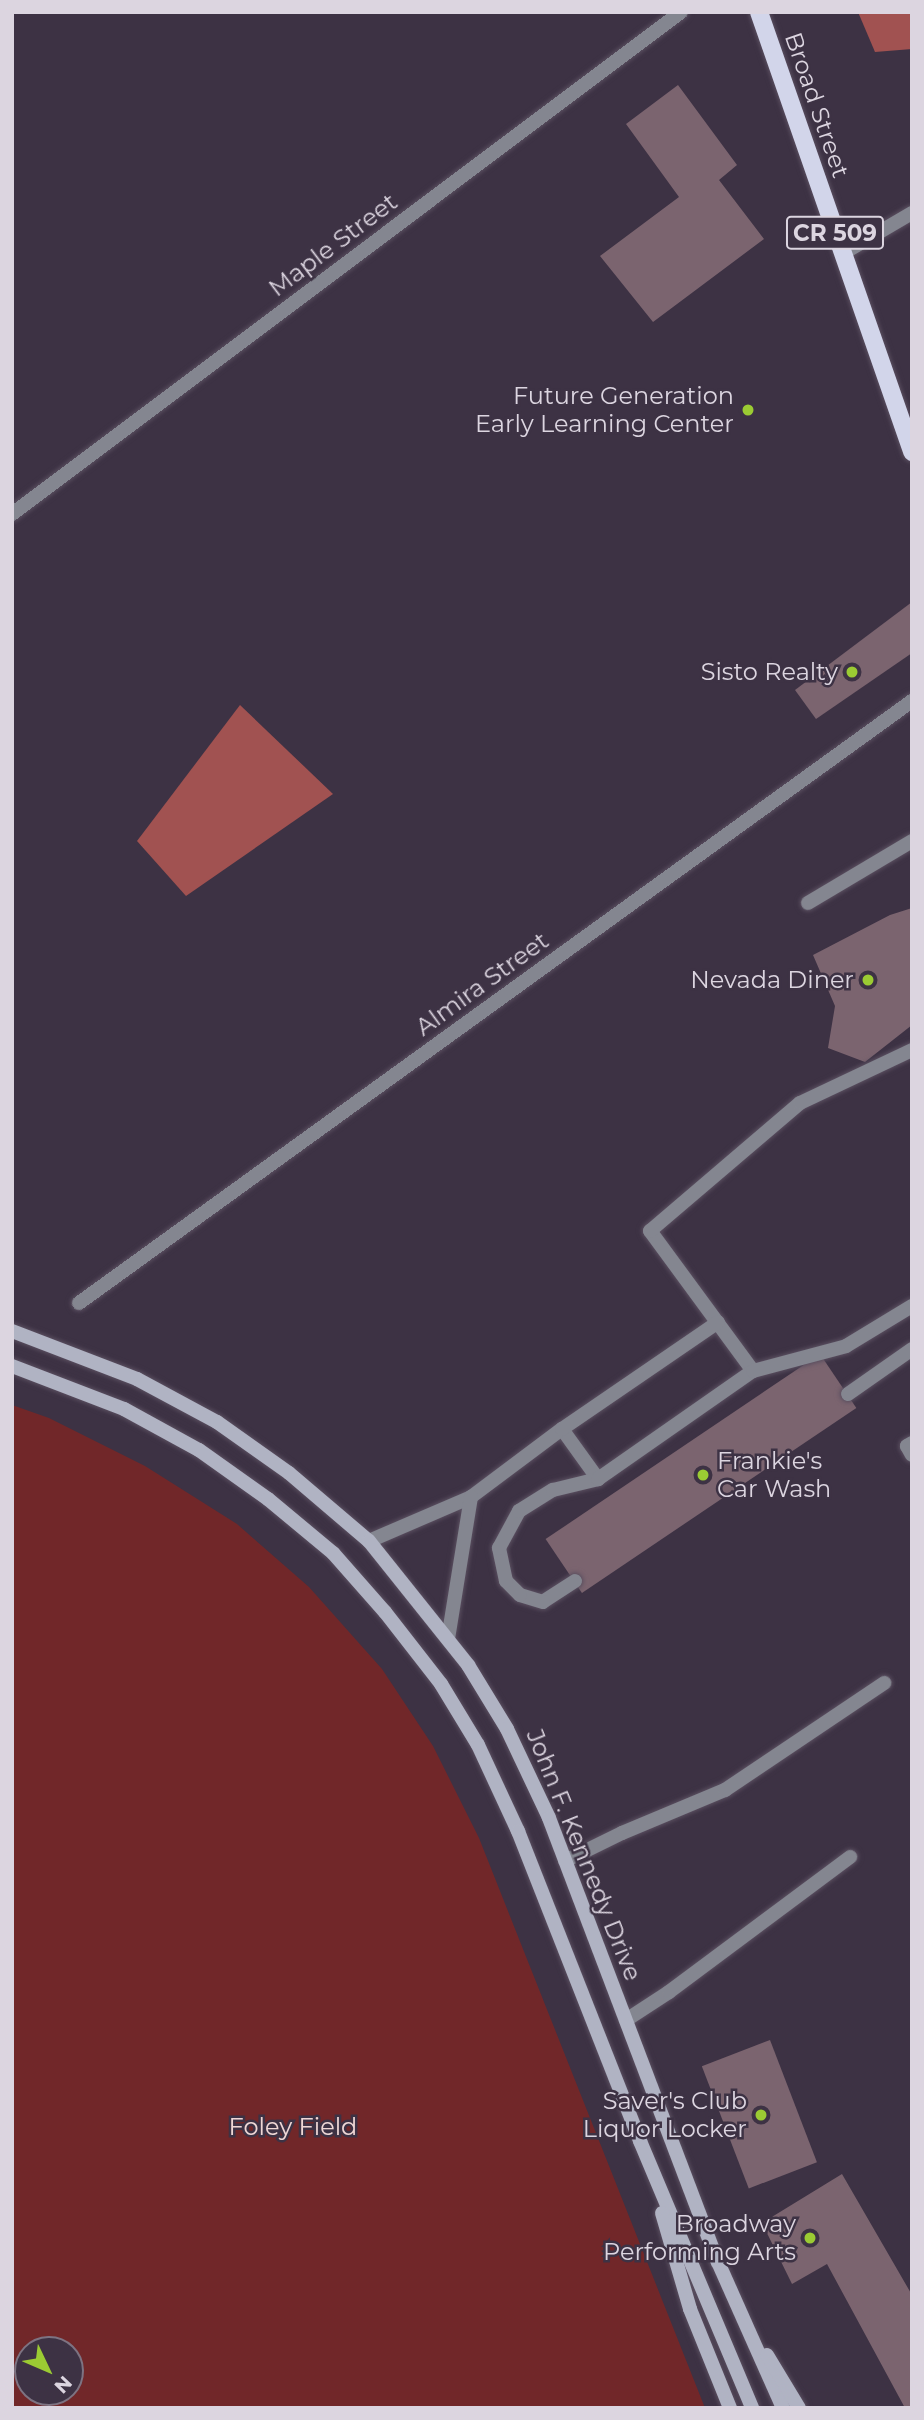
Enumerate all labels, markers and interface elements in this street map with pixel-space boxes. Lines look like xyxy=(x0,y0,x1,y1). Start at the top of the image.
street label: Broad Street xyxy=(779,29,855,181)
street label: Maple Street xyxy=(263,187,403,303)
road number: CR 509 xyxy=(784,214,886,252)
place label: Future Generation Early Learning Center xyxy=(475,382,734,438)
marker: Future Generation Early Learning Center xyxy=(740,402,756,418)
place label: Sisto Realty xyxy=(701,658,838,686)
marker: Sisto Realty xyxy=(844,664,860,680)
street label: Almira Street xyxy=(410,926,554,1042)
place label: Nevada Diner xyxy=(690,966,854,994)
marker: Nevada Diner xyxy=(860,972,876,988)
place label: Frankie's Car Wash xyxy=(717,1447,831,1503)
marker: Frankie's Car Wash xyxy=(695,1467,711,1483)
street label: John F. Kennedy Drive xyxy=(520,1725,648,1985)
place label: Saver's Club Liquor Locker xyxy=(583,2087,747,2143)
marker: Saver's Club Liquor Locker xyxy=(753,2107,769,2123)
park label: Foley Field xyxy=(229,2113,357,2141)
place label: Broadway Performing Arts xyxy=(603,2210,796,2266)
marker: Broadway Performing Arts xyxy=(802,2230,818,2246)
north arrow xyxy=(14,2336,84,2406)
text: N xyxy=(49,2371,77,2398)

